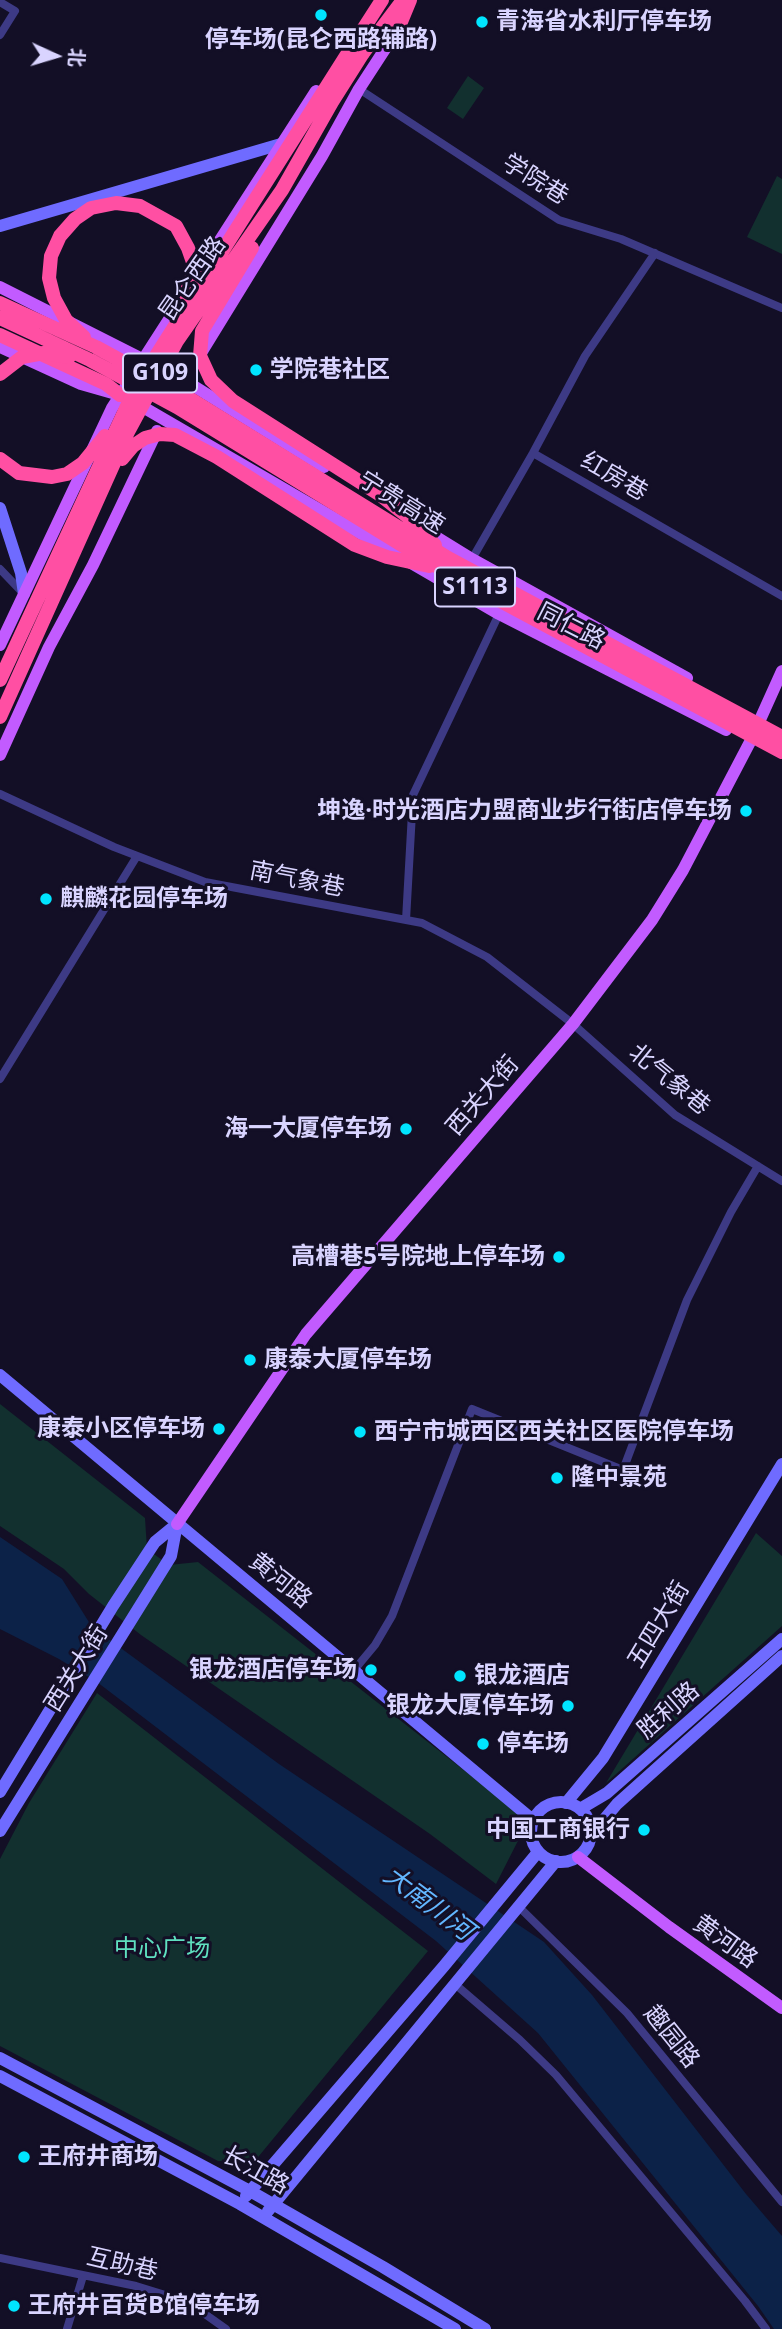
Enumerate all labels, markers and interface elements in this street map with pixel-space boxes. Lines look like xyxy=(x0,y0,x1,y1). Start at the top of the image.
marker: 停车场(昆仑西路辅路) xyxy=(313,7,329,23)
place label: 青海省水利厅停车场 xyxy=(496,8,712,36)
marker: 青海省水利厅停车场 xyxy=(474,14,490,30)
north arrow xyxy=(21,21,91,91)
place label: 停车场(昆仑西路辅路) xyxy=(205,26,437,54)
text: 北 xyxy=(63,47,91,68)
street label: 学院巷 xyxy=(497,149,573,211)
street label: 昆仑西路 xyxy=(154,231,232,327)
road number: G109 xyxy=(123,354,197,392)
place label: 学院巷社区 xyxy=(270,356,390,384)
marker: 学院巷社区 xyxy=(248,362,264,378)
street label: 红房巷 xyxy=(576,447,652,507)
street label: 宁贵高速 xyxy=(353,465,449,541)
road number: S1113 xyxy=(435,568,515,607)
street label: 同仁路 xyxy=(532,598,610,656)
place label: 坤逸·时光酒店力盟商业步行街店停车场 xyxy=(317,797,732,825)
marker: 坤逸·时光酒店力盟商业步行街店停车场 xyxy=(738,803,754,819)
street label: 南气象巷 xyxy=(247,857,347,903)
place label: 麒麟花园停车场 xyxy=(60,885,228,913)
marker: 麒麟花园停车场 xyxy=(38,891,54,907)
street label: 北气象巷 xyxy=(623,1039,715,1121)
street label: 西关大街 xyxy=(441,1050,525,1142)
place label: 海一大厦停车场 xyxy=(224,1115,392,1143)
marker: 海一大厦停车场 xyxy=(398,1121,414,1137)
place label: 高槽巷5号院地上停车场 xyxy=(291,1243,545,1271)
marker: 高槽巷5号院地上停车场 xyxy=(551,1249,567,1265)
place label: 康泰大厦停车场 xyxy=(264,1346,432,1374)
marker: 康泰大厦停车场 xyxy=(242,1352,258,1368)
place label: 康泰小区停车场 xyxy=(37,1415,205,1443)
place label: 西宁市城西区西关社区医院停车场 xyxy=(374,1418,734,1446)
marker: 康泰小区停车场 xyxy=(211,1421,227,1437)
marker: 西宁市城西区西关社区医院停车场 xyxy=(352,1424,368,1440)
place label: 隆中景苑 xyxy=(571,1464,667,1492)
marker: 隆中景苑 xyxy=(549,1470,565,1486)
street label: 黄河路 xyxy=(243,1547,317,1615)
street label: 五四大街 xyxy=(622,1576,696,1674)
street label: 西关大街 xyxy=(39,1621,115,1717)
place label: 银龙酒店停车场 xyxy=(189,1656,357,1684)
marker: 银龙酒店停车场 xyxy=(363,1662,379,1678)
place label: 银龙酒店 xyxy=(474,1662,570,1690)
marker: 银龙酒店 xyxy=(452,1668,468,1684)
street label: 胜利路 xyxy=(632,1677,706,1745)
place label: 银龙大厦停车场 xyxy=(386,1692,554,1720)
marker: 银龙大厦停车场 xyxy=(560,1698,576,1714)
place label: 停车场 xyxy=(497,1730,569,1758)
marker: 停车场 xyxy=(475,1736,491,1752)
place label: 中国工商银行 xyxy=(486,1816,630,1844)
marker: 中国工商银行 xyxy=(636,1822,652,1838)
water label: 大南川河 xyxy=(377,1860,479,1948)
street label: 黄河路 xyxy=(687,1909,763,1975)
park label: 中心广场 xyxy=(114,1935,210,1963)
street label: 趣园路 xyxy=(637,2000,705,2074)
street label: 长江路 xyxy=(217,2141,293,2201)
place label: 王府井商场 xyxy=(38,2143,158,2171)
marker: 王府井商场 xyxy=(16,2149,32,2165)
street label: 互助巷 xyxy=(84,2243,160,2287)
place label: 王府井百货B馆停车场 xyxy=(28,2292,260,2320)
marker: 王府井百货B馆停车场 xyxy=(6,2298,22,2314)

